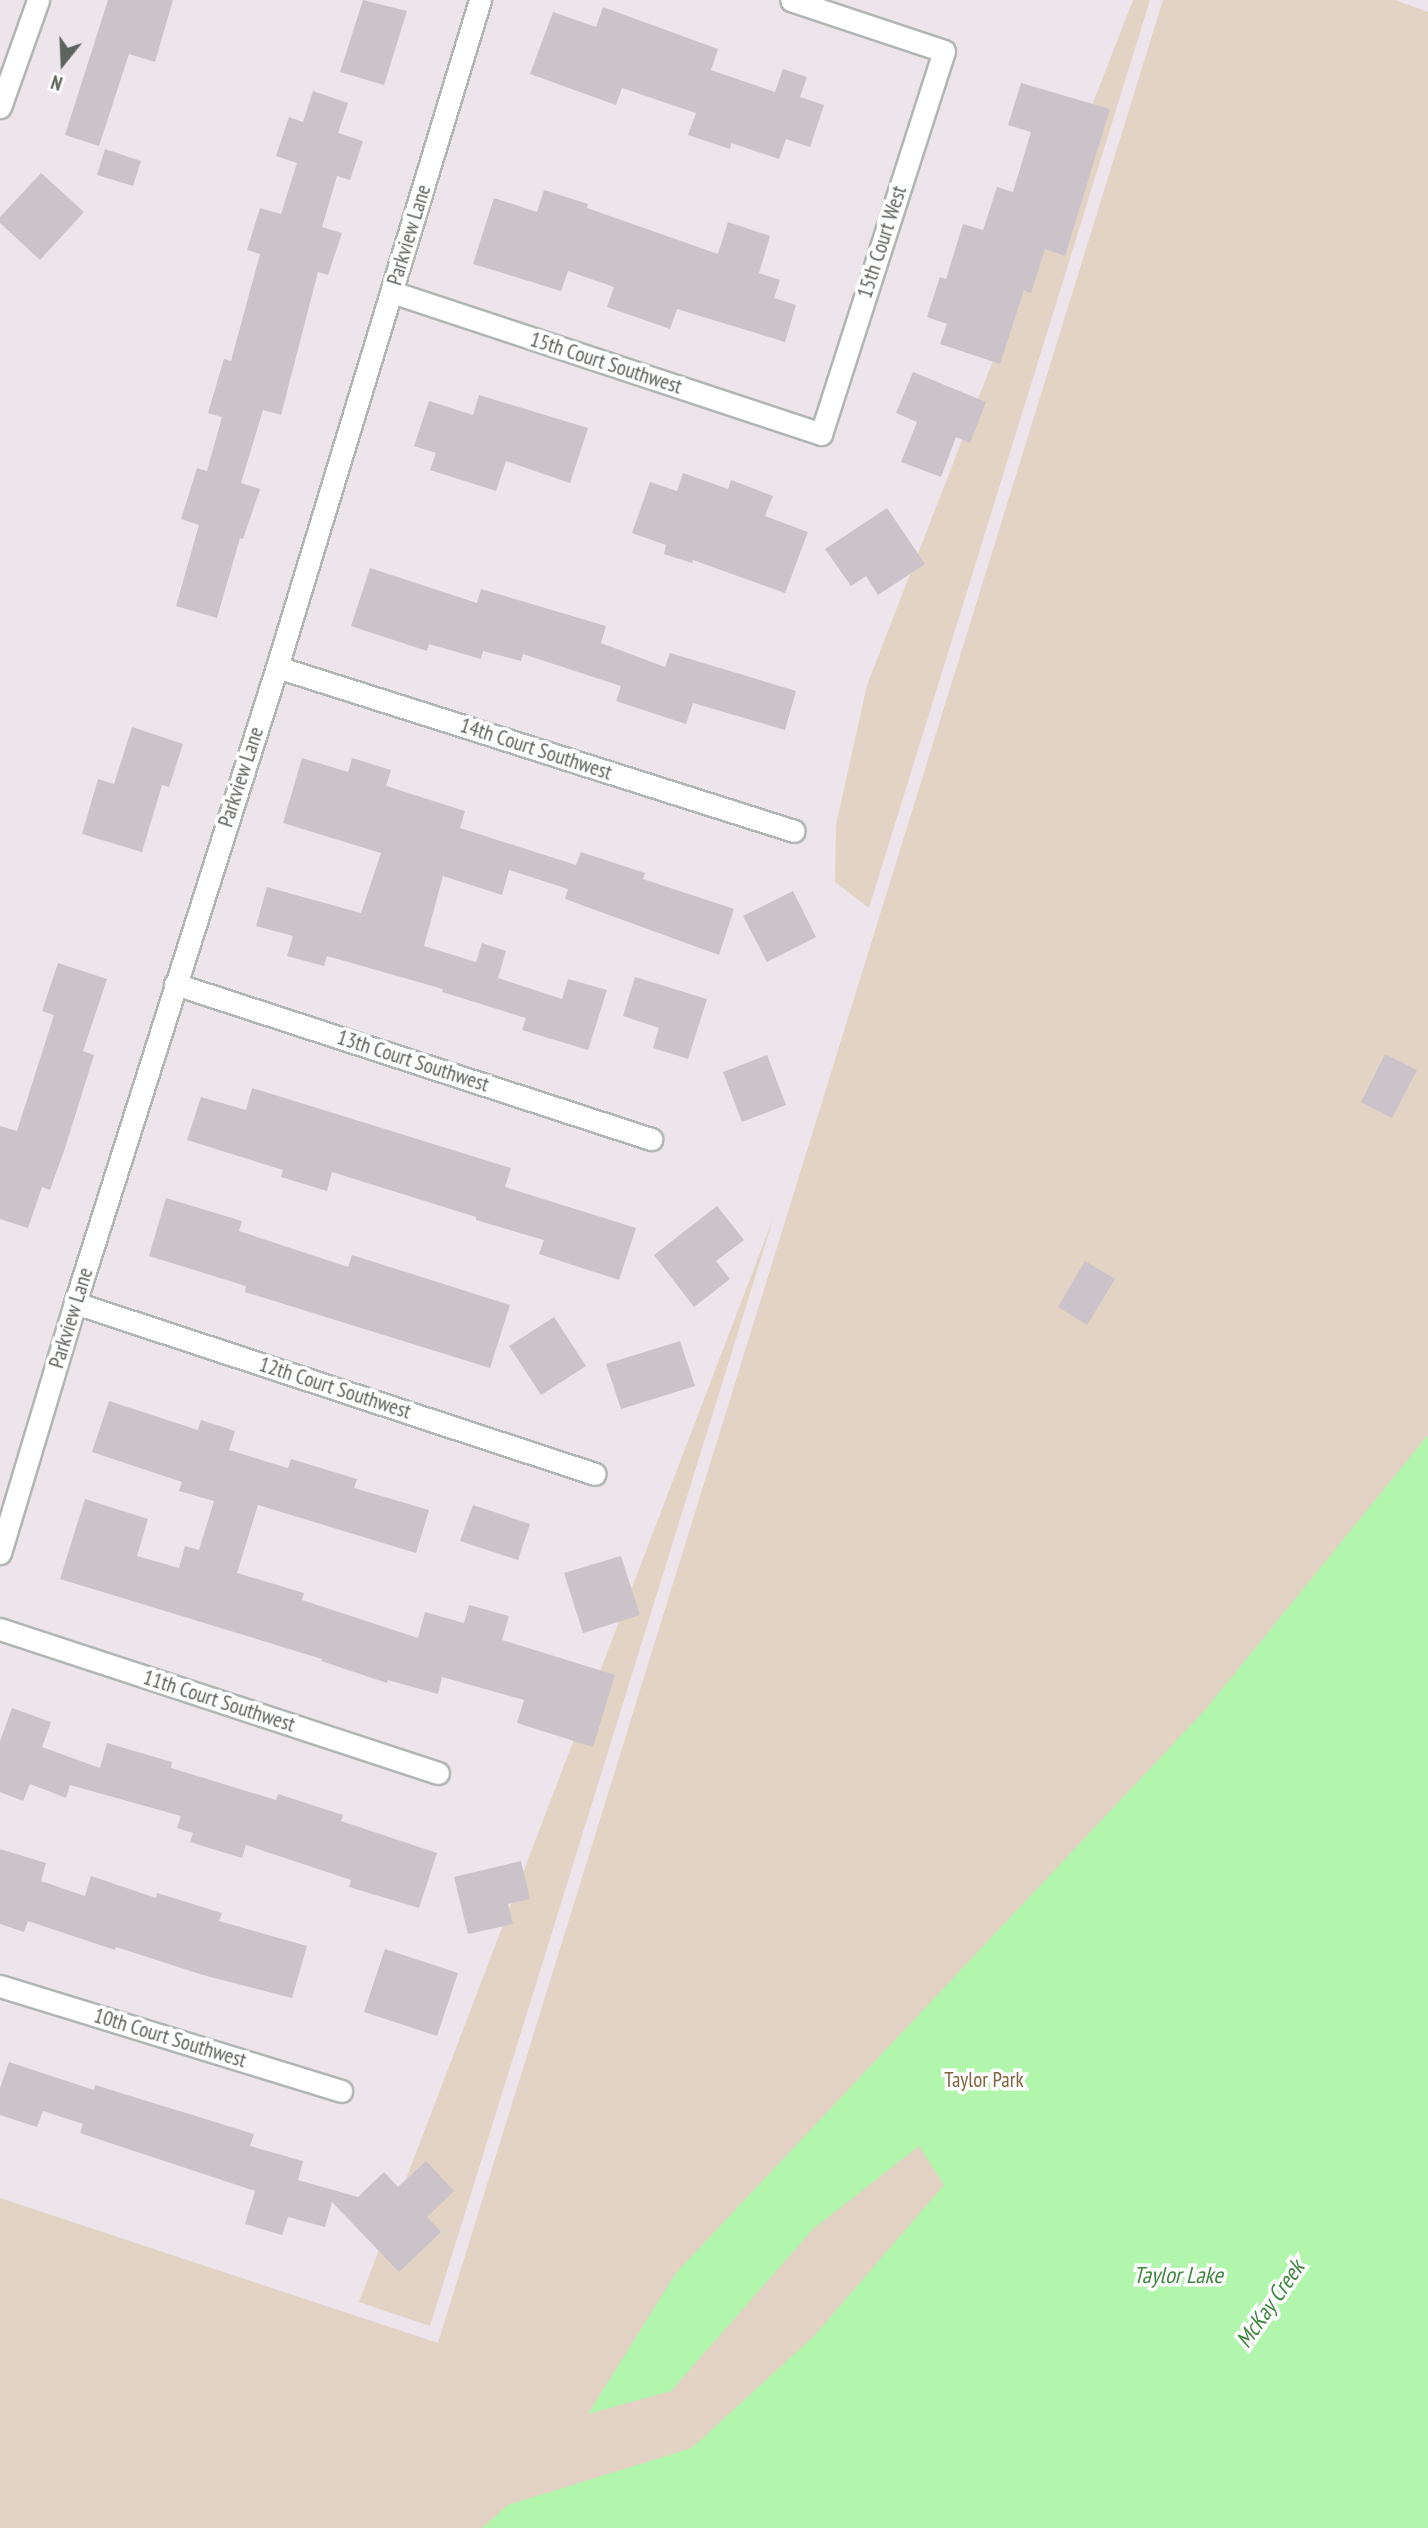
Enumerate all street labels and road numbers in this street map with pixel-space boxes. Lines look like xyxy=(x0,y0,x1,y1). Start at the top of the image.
street label: Parkview Lane xyxy=(382,182,436,288)
street label: 15th Court West xyxy=(852,182,912,302)
street label: 15th Court Southwest xyxy=(527,327,685,399)
street label: 14th Court Southwest xyxy=(457,713,615,785)
street label: Parkview Lane xyxy=(213,724,269,830)
street label: 13th Court Southwest xyxy=(334,1025,492,1097)
street label: Parkview Lane xyxy=(44,1265,98,1371)
street label: 12th Court Southwest xyxy=(256,1352,414,1424)
street label: 11th Court Southwest xyxy=(140,1665,298,1737)
street label: 10th Court Southwest xyxy=(91,2003,249,2073)

